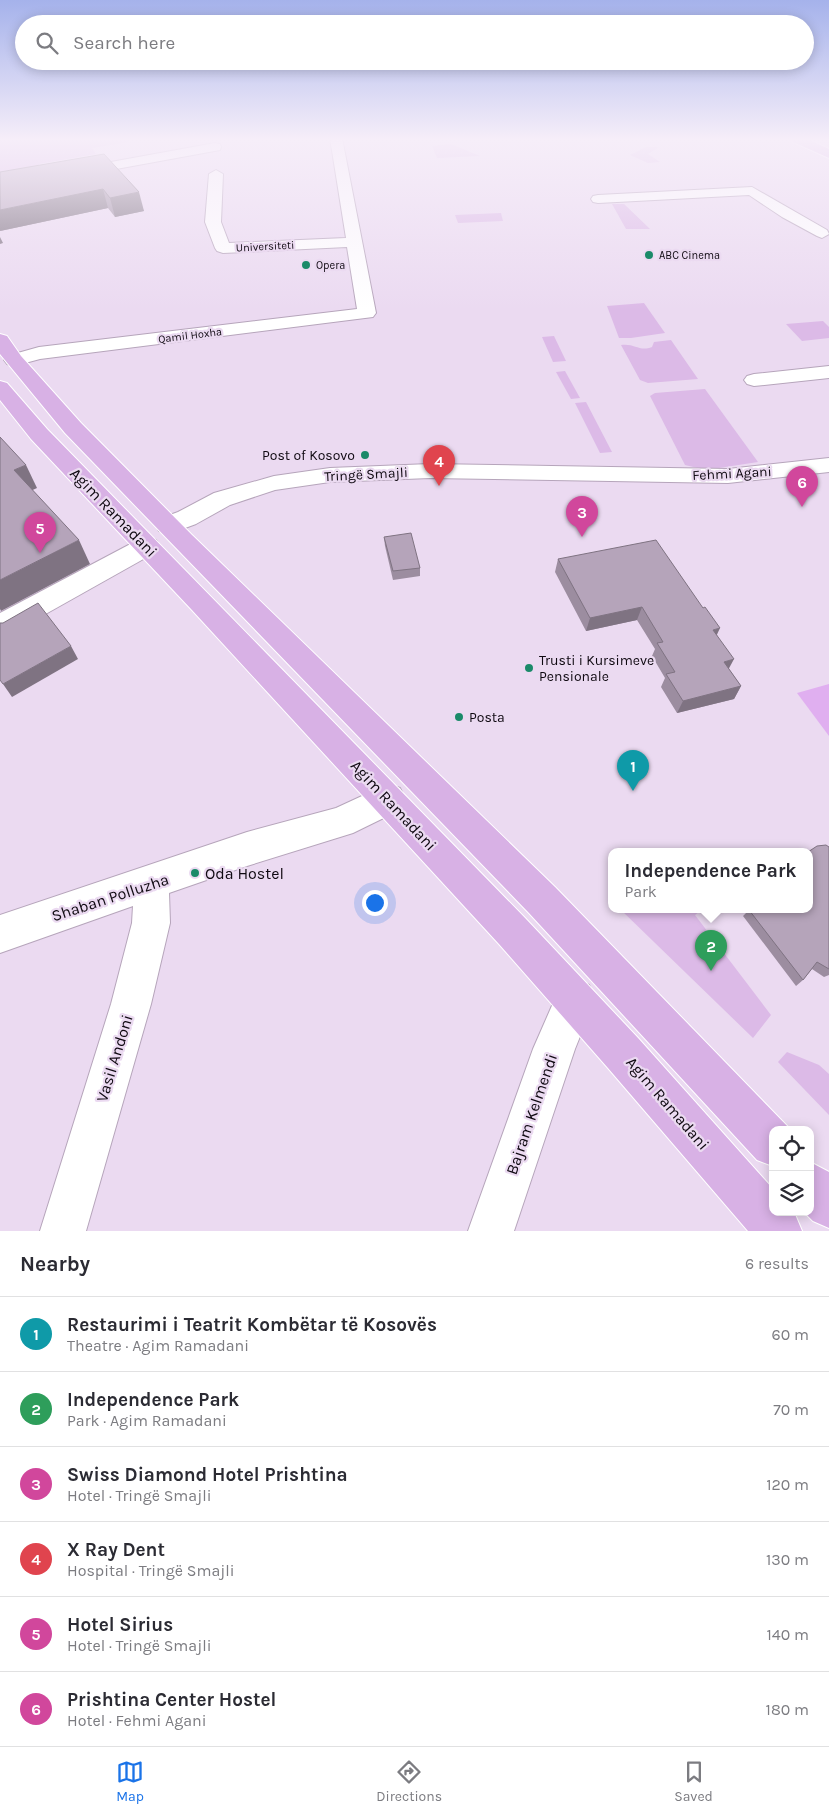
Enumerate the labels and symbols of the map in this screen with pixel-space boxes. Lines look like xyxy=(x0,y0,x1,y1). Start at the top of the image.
street label: Universiteti xyxy=(235,238,295,255)
marker: ABC Cinema xyxy=(643,249,655,261)
place label: ABC Cinema xyxy=(659,249,720,262)
marker: Opera xyxy=(300,259,312,271)
place label: Opera xyxy=(316,259,345,272)
street label: Qamil Hoxha xyxy=(157,325,223,346)
pin: 4 xyxy=(423,445,455,486)
place label: Post of Kosovo xyxy=(262,447,355,464)
marker: Post of Kosovo xyxy=(359,449,371,461)
street label: Fehmi Agani xyxy=(692,463,772,484)
street label: Agim Ramadani xyxy=(66,464,161,561)
street label: Tringë Smajli xyxy=(324,464,408,485)
pin: 6 xyxy=(786,466,818,507)
pin: 3 xyxy=(566,496,598,537)
pin: 5 xyxy=(24,512,56,553)
place label: Trusti i Kursimeve Pensionale xyxy=(539,652,654,685)
marker: Trusti i Kursimeve Pensionale xyxy=(523,662,535,674)
place label: Posta xyxy=(469,709,505,726)
marker: Posta xyxy=(453,711,465,723)
pin: 1 xyxy=(617,750,649,791)
street label: Agim Ramadani xyxy=(347,756,440,855)
place label: Oda Hostel xyxy=(205,864,284,883)
marker: Oda Hostel xyxy=(189,867,201,879)
street label: Shaban Polluzha xyxy=(49,870,171,925)
your location xyxy=(362,890,388,916)
pin: 2 xyxy=(695,930,727,971)
street label: Vasil Andoni xyxy=(92,1012,137,1104)
street label: Bajram Kelmendi xyxy=(502,1051,561,1177)
street label: Agim Ramadani xyxy=(622,1053,713,1154)

